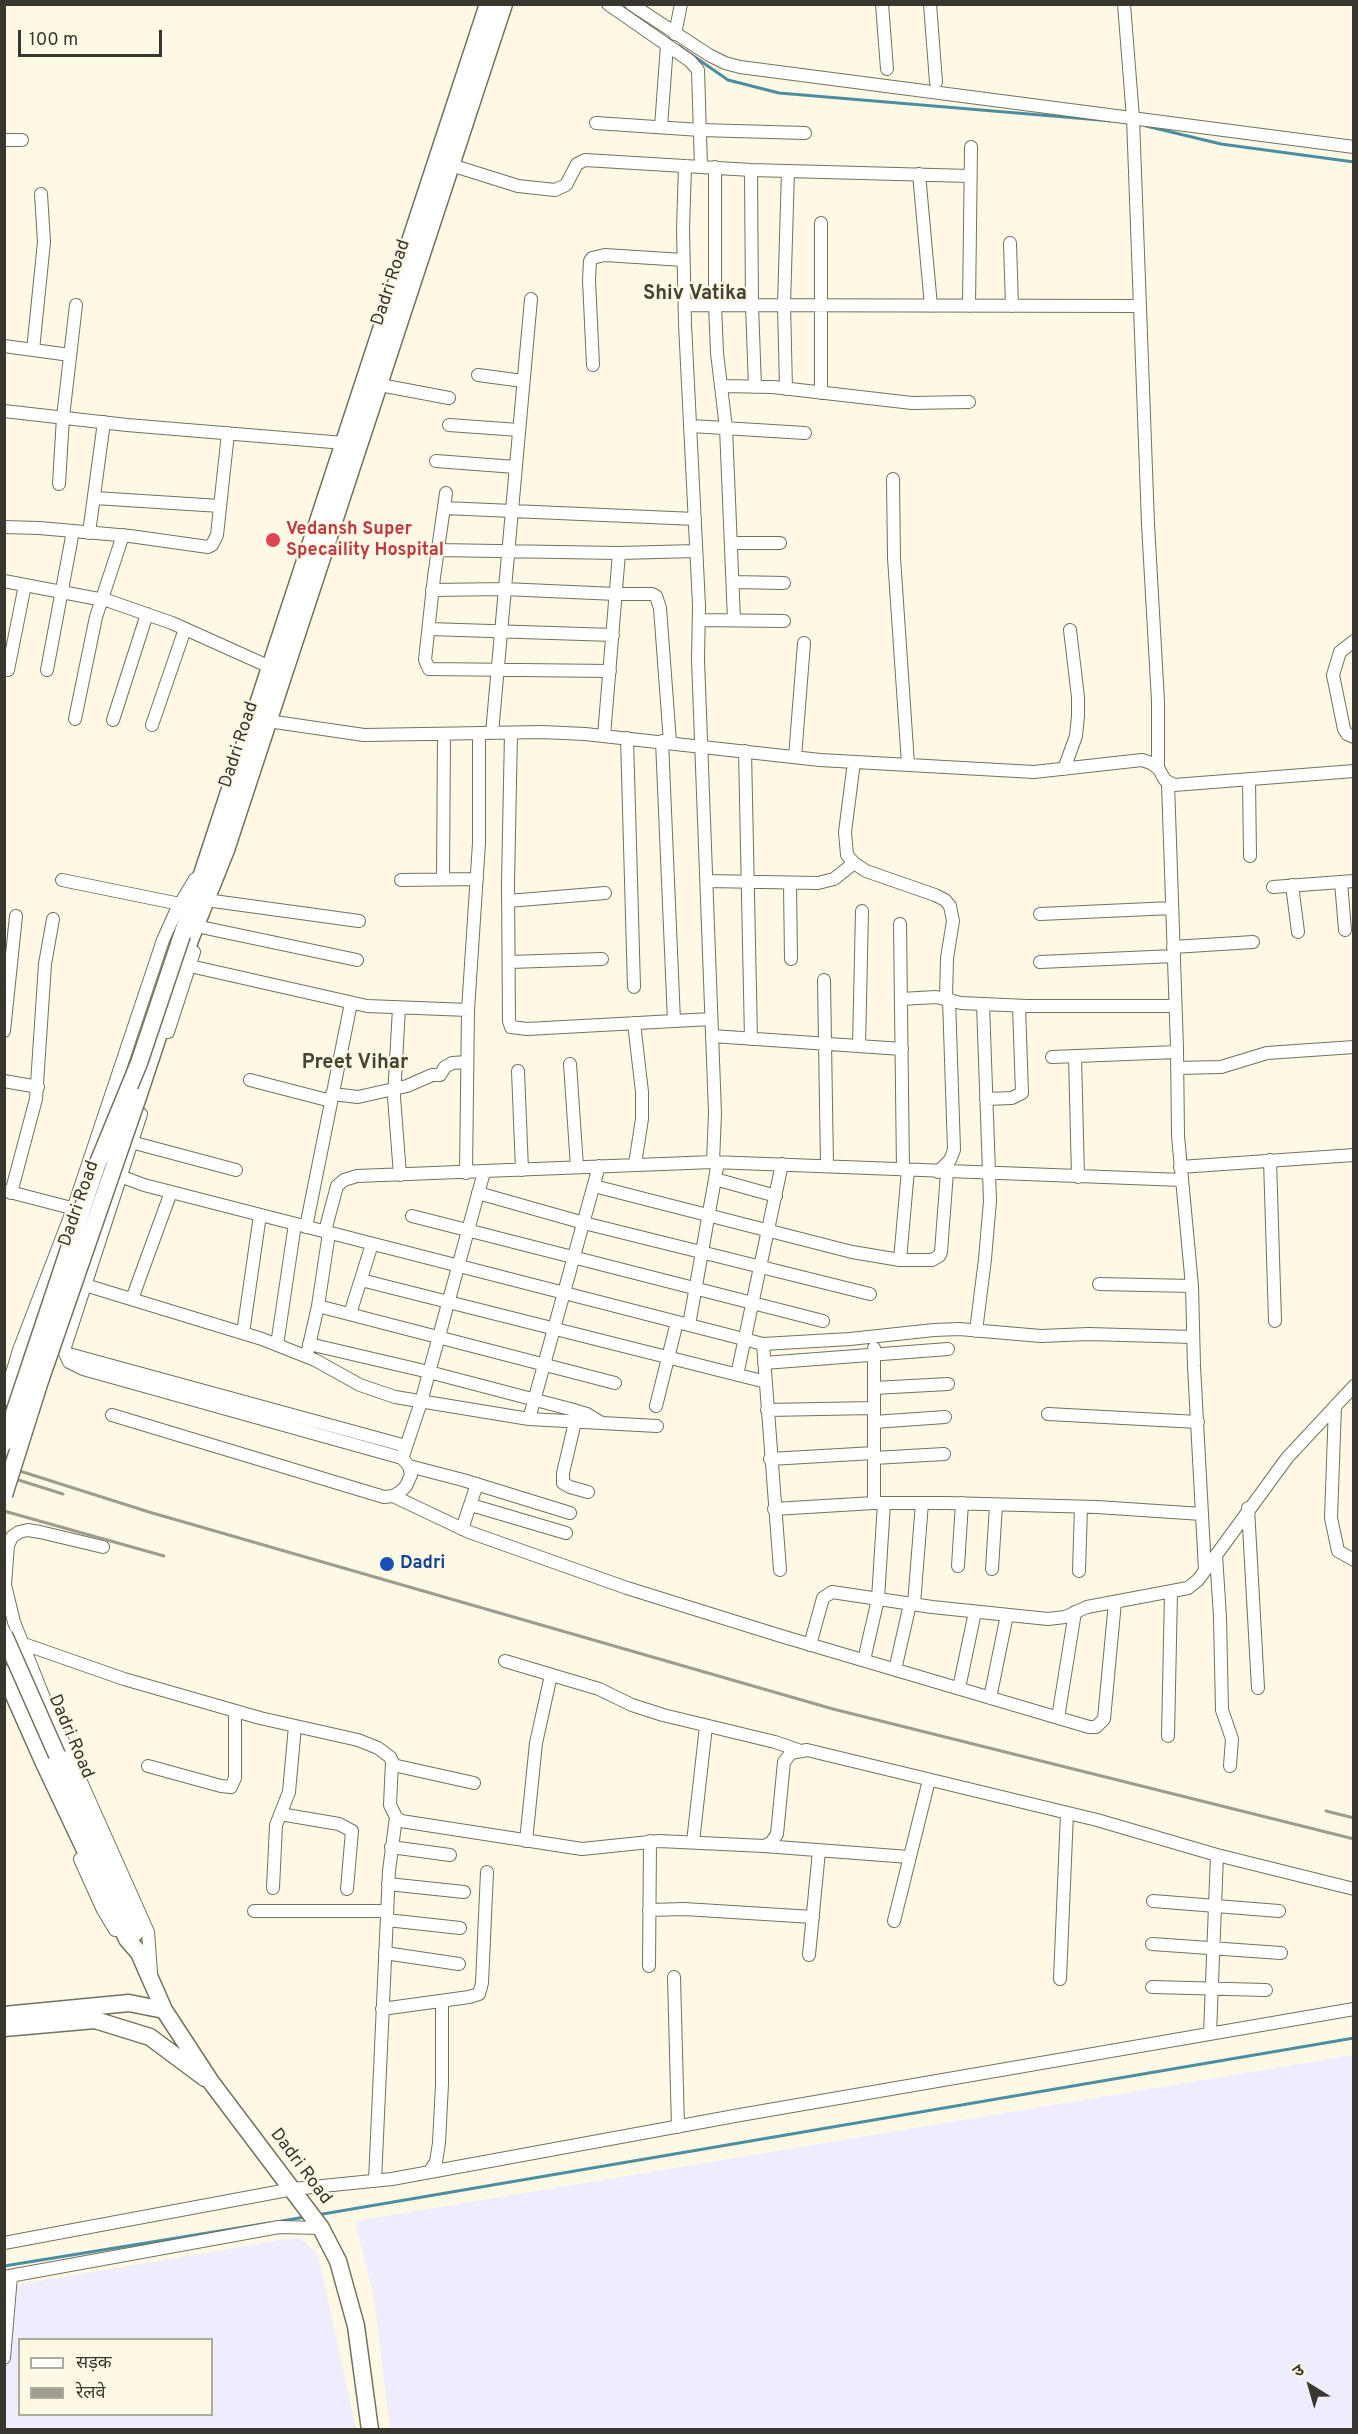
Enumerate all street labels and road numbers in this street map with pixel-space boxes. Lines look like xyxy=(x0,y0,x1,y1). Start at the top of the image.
street label: Dadri Road xyxy=(368,237,416,329)
street label: Dadri Road xyxy=(216,699,264,791)
street label: Dadri Road xyxy=(55,1158,105,1250)
street label: Dadri Road xyxy=(43,1692,97,1782)
street label: Dadri Road xyxy=(265,2125,335,2209)

